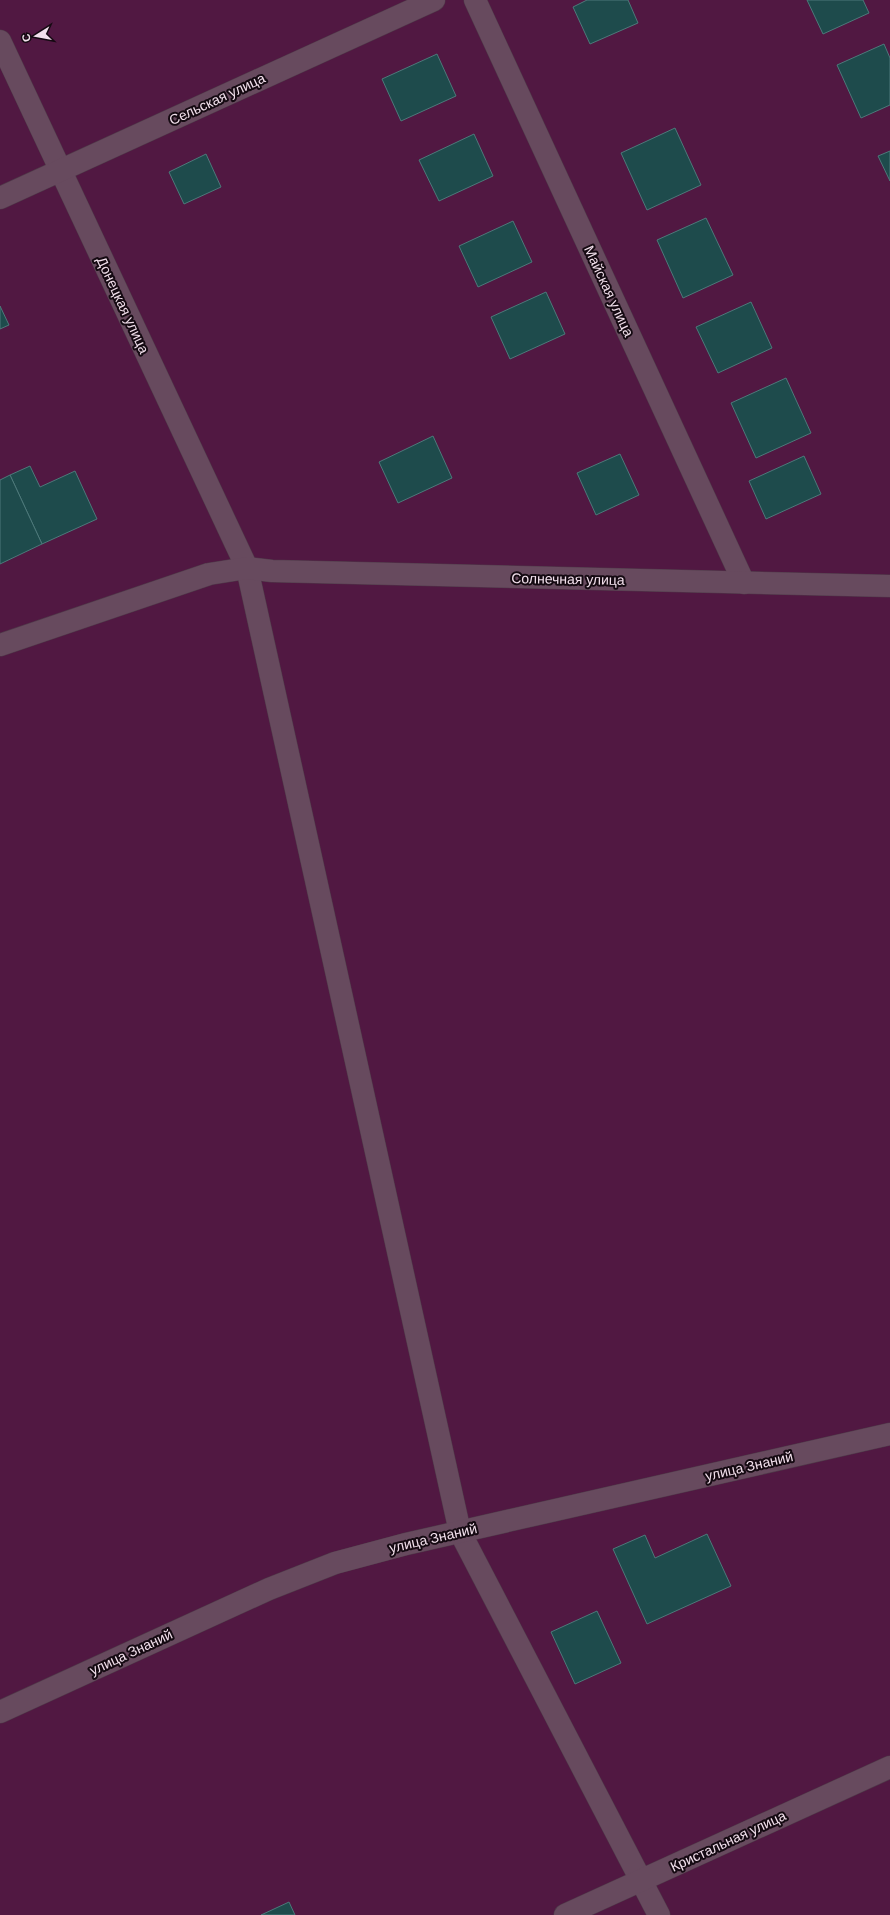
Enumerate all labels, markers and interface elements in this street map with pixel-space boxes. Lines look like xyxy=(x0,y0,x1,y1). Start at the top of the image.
north arrow xyxy=(16,16,56,56)
text: С xyxy=(19,33,34,43)
street label: Сельская улица xyxy=(166,69,268,129)
street label: Майская улица xyxy=(580,243,638,340)
street label: Донецкая улица xyxy=(93,254,153,357)
street label: Солнечная улица xyxy=(511,569,625,589)
street label: улица Знаний xyxy=(703,1447,795,1485)
street label: улица Знаний xyxy=(387,1519,479,1557)
street label: улица Знаний xyxy=(87,1625,175,1679)
street label: Кристальная улица xyxy=(667,1806,789,1876)

